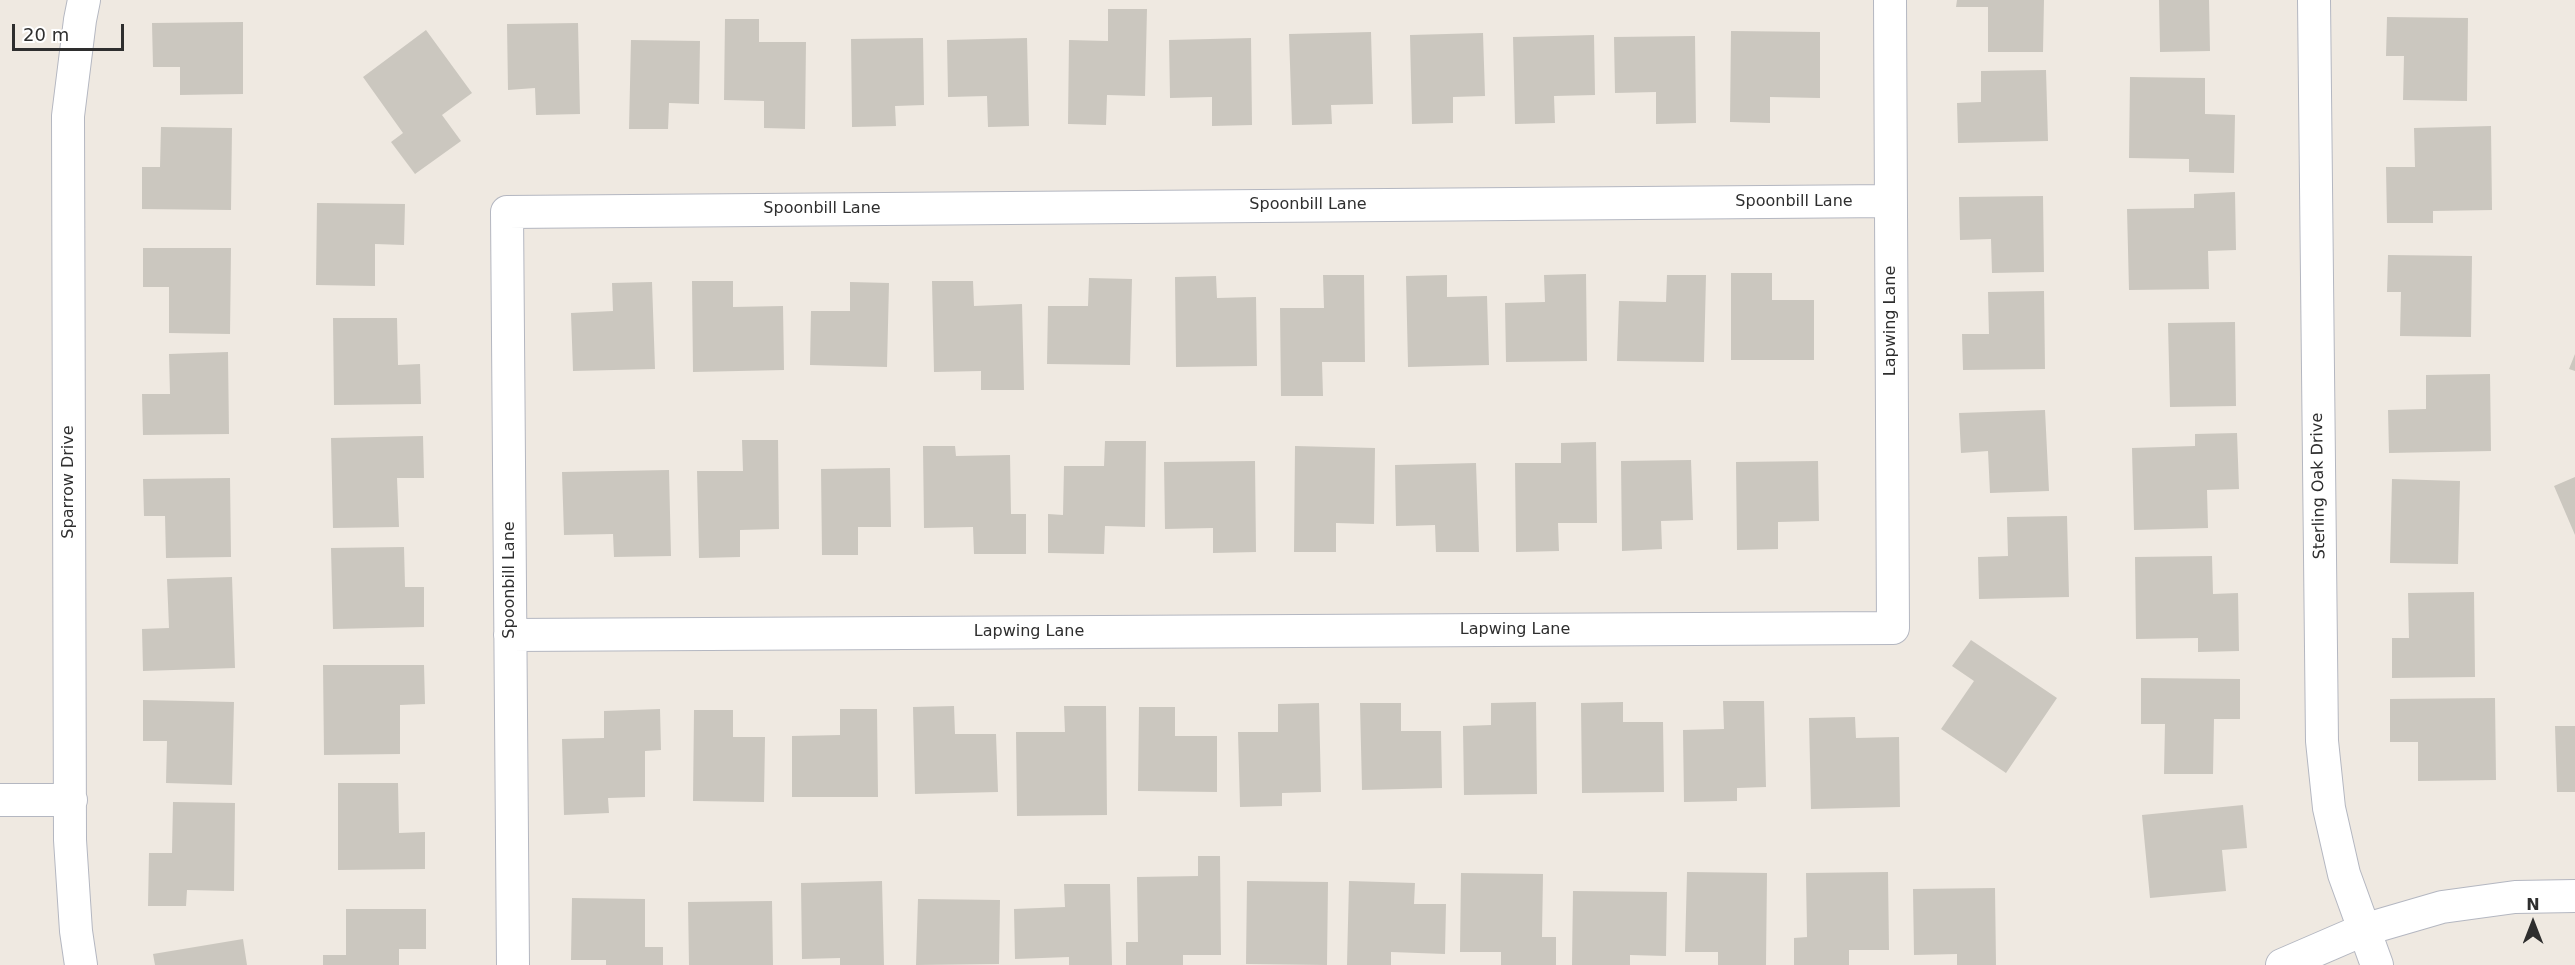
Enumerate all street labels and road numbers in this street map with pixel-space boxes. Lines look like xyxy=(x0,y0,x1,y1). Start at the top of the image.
street label: Spoonbill Lane xyxy=(1735,192,1853,212)
street label: Spoonbill Lane xyxy=(1249,195,1367,215)
street label: Spoonbill Lane xyxy=(763,199,881,219)
street label: Lapwing Lane xyxy=(1881,266,1901,376)
street label: Sterling Oak Drive xyxy=(2308,413,2330,559)
street label: Sparrow Drive xyxy=(59,425,79,539)
street label: Spoonbill Lane xyxy=(500,521,520,639)
street label: Lapwing Lane xyxy=(1460,620,1570,640)
street label: Lapwing Lane xyxy=(974,622,1084,642)

